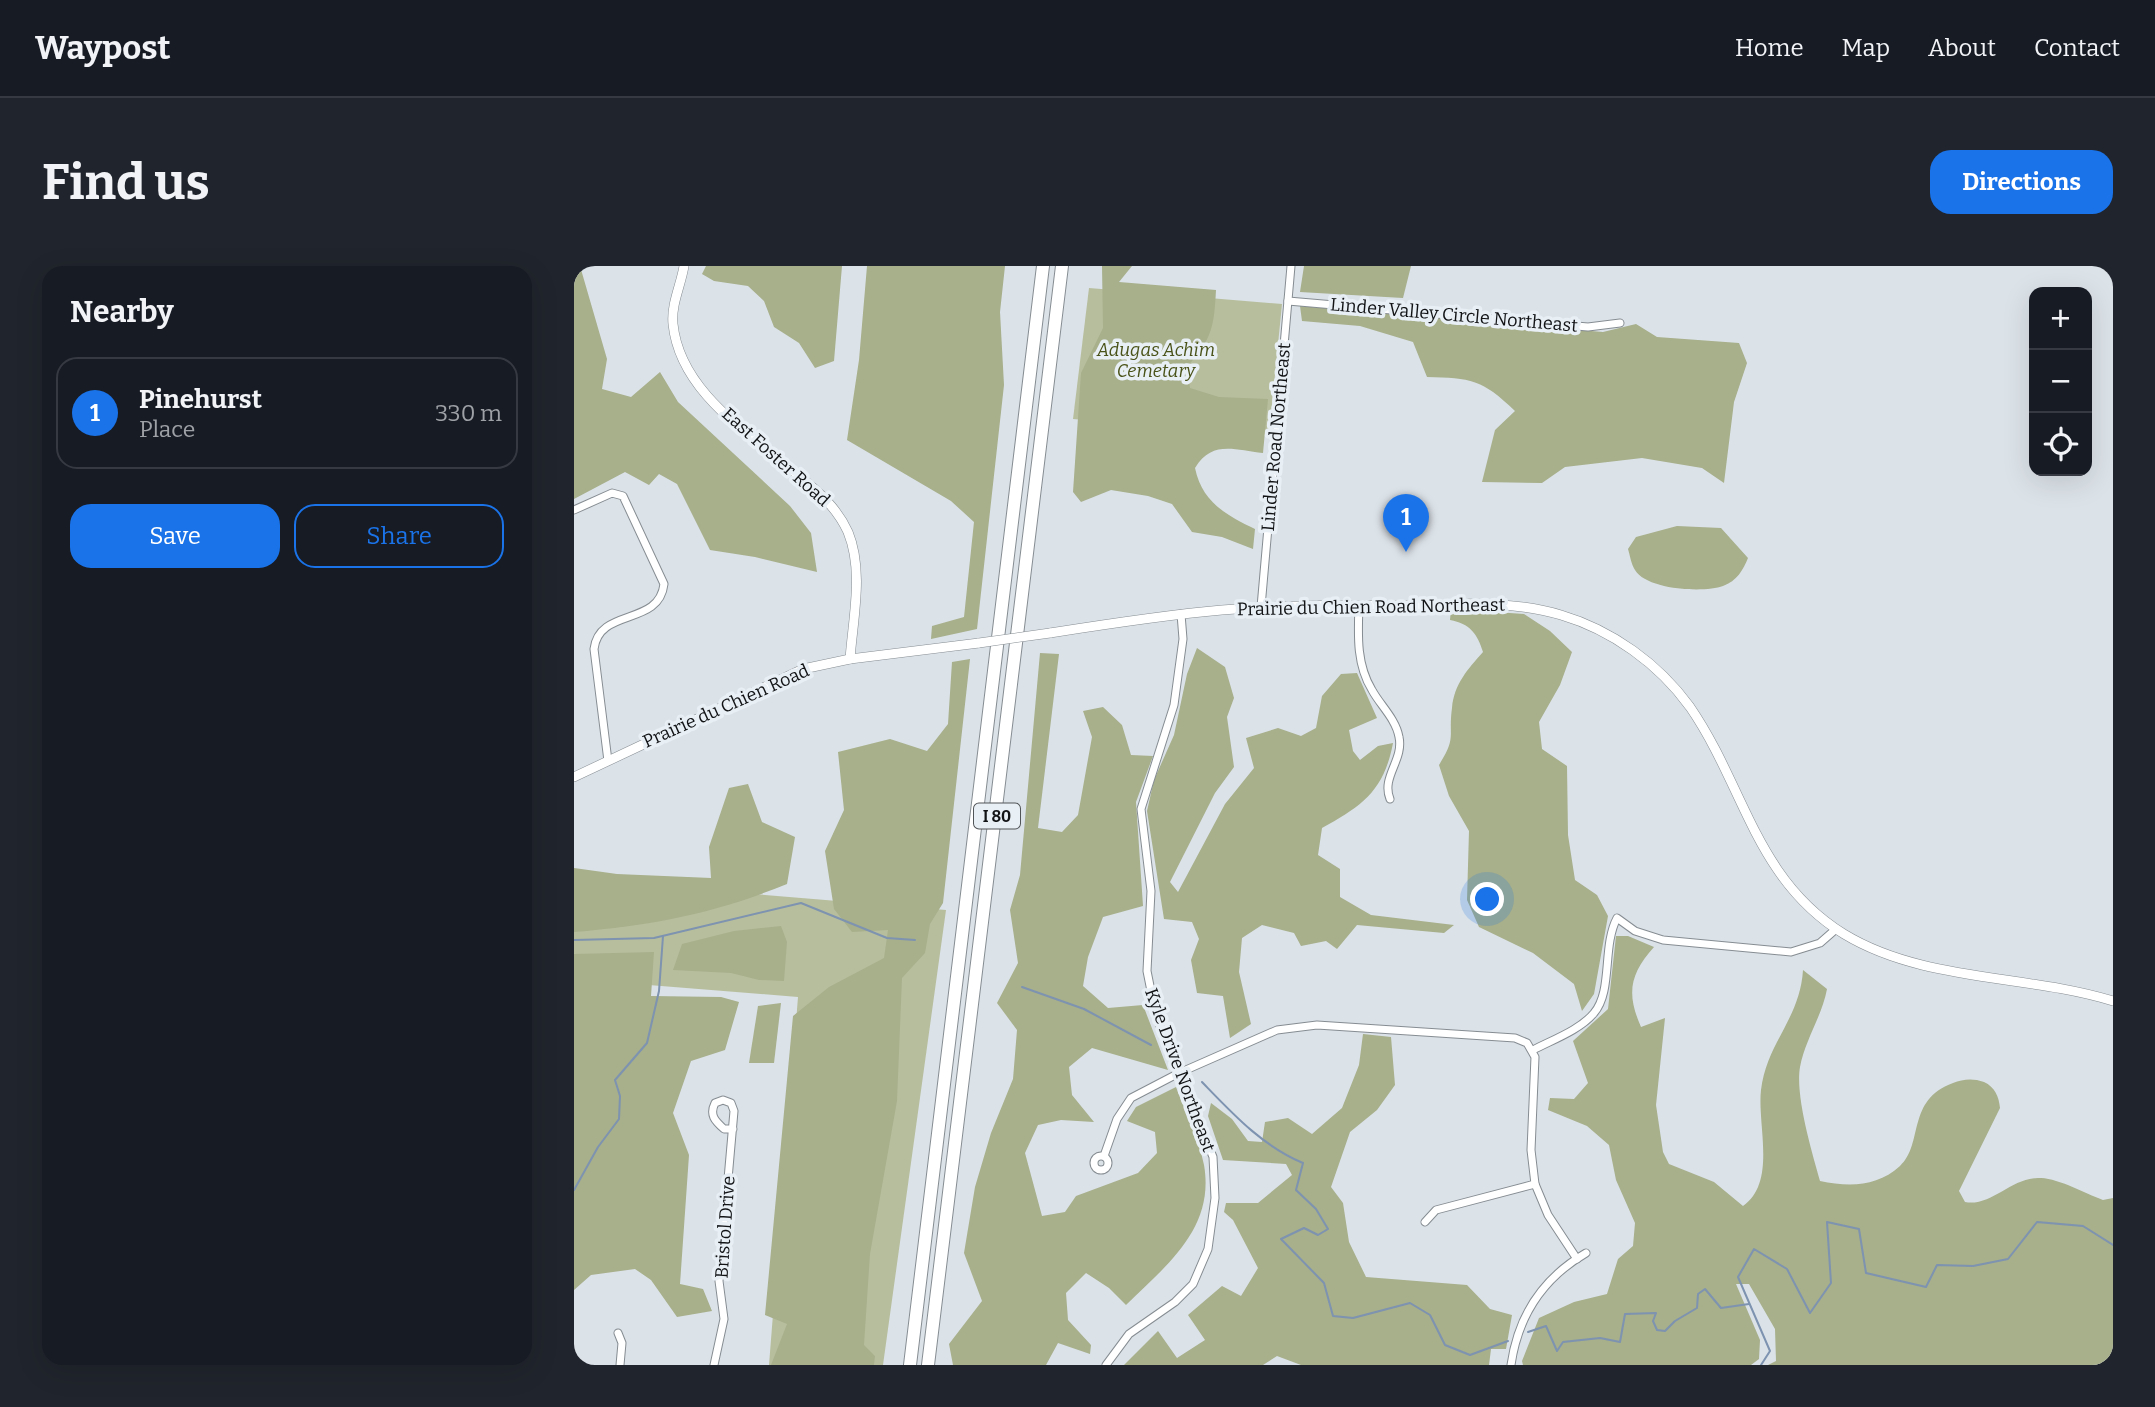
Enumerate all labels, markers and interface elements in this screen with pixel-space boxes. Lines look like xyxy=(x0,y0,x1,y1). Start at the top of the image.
text: Waypost xyxy=(35,28,171,68)
text: Home xyxy=(1735,34,1804,62)
text: Map xyxy=(1842,34,1890,62)
text: About xyxy=(1928,34,1996,62)
text: Contact xyxy=(2034,34,2120,62)
button: Directions xyxy=(1930,150,2113,214)
text: Find us xyxy=(42,153,210,212)
map controls xyxy=(2029,287,2092,476)
button: + xyxy=(2029,287,2092,350)
street label: Linder Valley Circle Northeast xyxy=(1329,293,1579,337)
text: Nearby xyxy=(70,294,174,330)
park label: Adugas Achim Cemetary xyxy=(1096,339,1215,382)
street label: Linder Road Northeast xyxy=(1257,341,1295,532)
button: − xyxy=(2029,350,2092,413)
text: Pinehurst xyxy=(139,384,262,415)
text: 1 xyxy=(90,399,100,427)
text: 330 m xyxy=(435,399,502,427)
street label: East Foster Road xyxy=(717,403,835,511)
button: locate xyxy=(2029,413,2092,476)
text: Place xyxy=(139,415,195,443)
pin: 1 xyxy=(1383,494,1429,552)
button: Save xyxy=(70,504,280,568)
button: Share xyxy=(294,504,504,568)
street label: Prairie du Chien Road Northeast xyxy=(1237,594,1506,620)
street label: Prairie du Chien Road xyxy=(639,659,813,753)
road number: I 80 xyxy=(974,804,1020,828)
your location xyxy=(1470,882,1504,916)
street label: Kyle Drive Northeast xyxy=(1140,985,1220,1155)
street label: Bristol Drive xyxy=(710,1175,740,1279)

